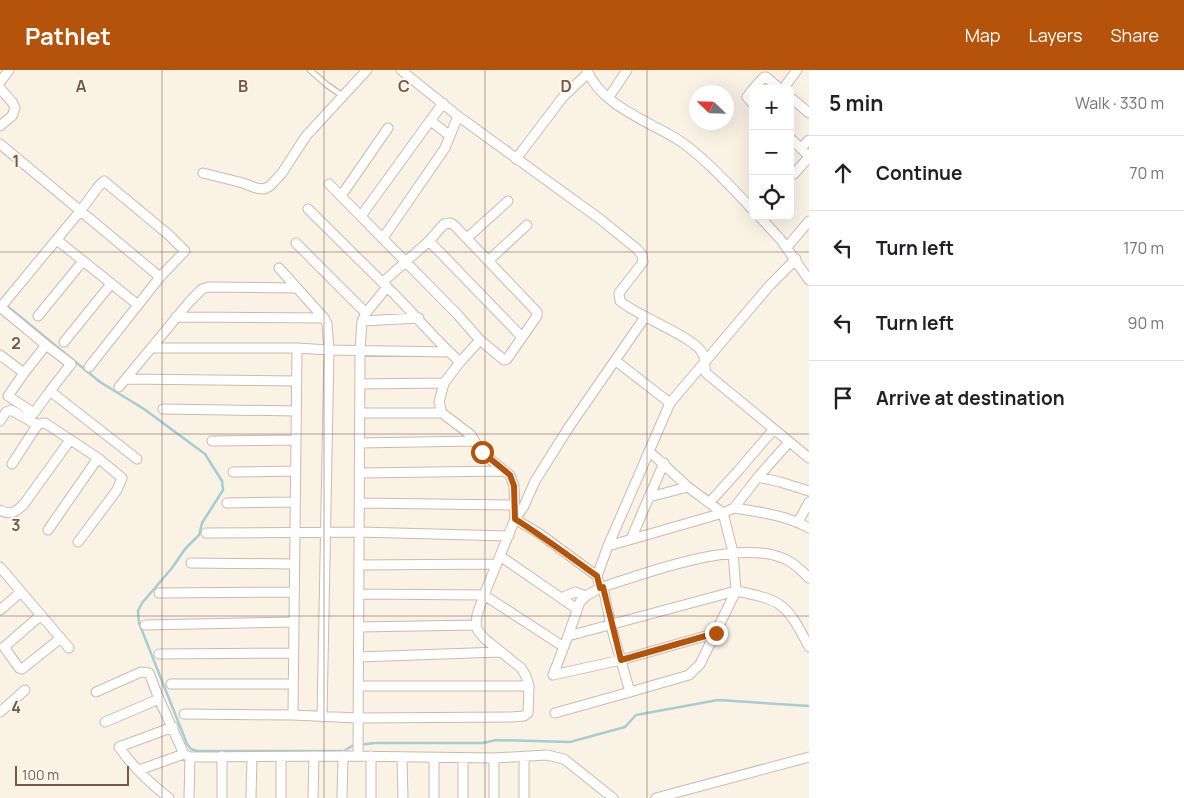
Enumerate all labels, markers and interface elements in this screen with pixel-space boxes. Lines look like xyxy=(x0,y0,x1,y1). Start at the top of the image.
text: Pathlet xyxy=(25,19,111,52)
text: Map xyxy=(965,23,1000,47)
text: Layers xyxy=(1028,23,1082,47)
text: Share xyxy=(1110,23,1159,47)
text: A xyxy=(76,75,87,97)
text: B xyxy=(238,75,248,97)
text: C xyxy=(398,75,410,97)
text: D xyxy=(560,75,572,97)
north arrow xyxy=(689,85,734,130)
map controls xyxy=(749,85,794,220)
button: + xyxy=(749,85,794,130)
text: 5 min xyxy=(829,89,883,117)
text: Walk · 330 m xyxy=(1075,92,1164,114)
button: − xyxy=(749,130,794,175)
text: 1 xyxy=(12,150,20,172)
icon: ahead xyxy=(829,159,857,187)
text: Continue xyxy=(876,160,962,186)
text: 70 m xyxy=(1129,162,1164,184)
button: locate xyxy=(749,175,794,220)
icon: left xyxy=(829,234,857,262)
text: Turn left xyxy=(876,235,954,261)
text: 170 m xyxy=(1123,237,1164,259)
icon: left xyxy=(829,309,857,337)
text: Turn left xyxy=(876,310,954,336)
text: 90 m xyxy=(1128,312,1164,334)
text: 2 xyxy=(11,332,21,354)
icon: arrive xyxy=(829,384,857,412)
text: Arrive at destination xyxy=(876,385,1065,411)
route start xyxy=(471,441,494,464)
text: 3 xyxy=(11,514,21,536)
route end xyxy=(705,622,728,645)
text: 4 xyxy=(11,696,21,718)
scale bar xyxy=(15,763,129,786)
text: 100 m xyxy=(22,765,59,784)

